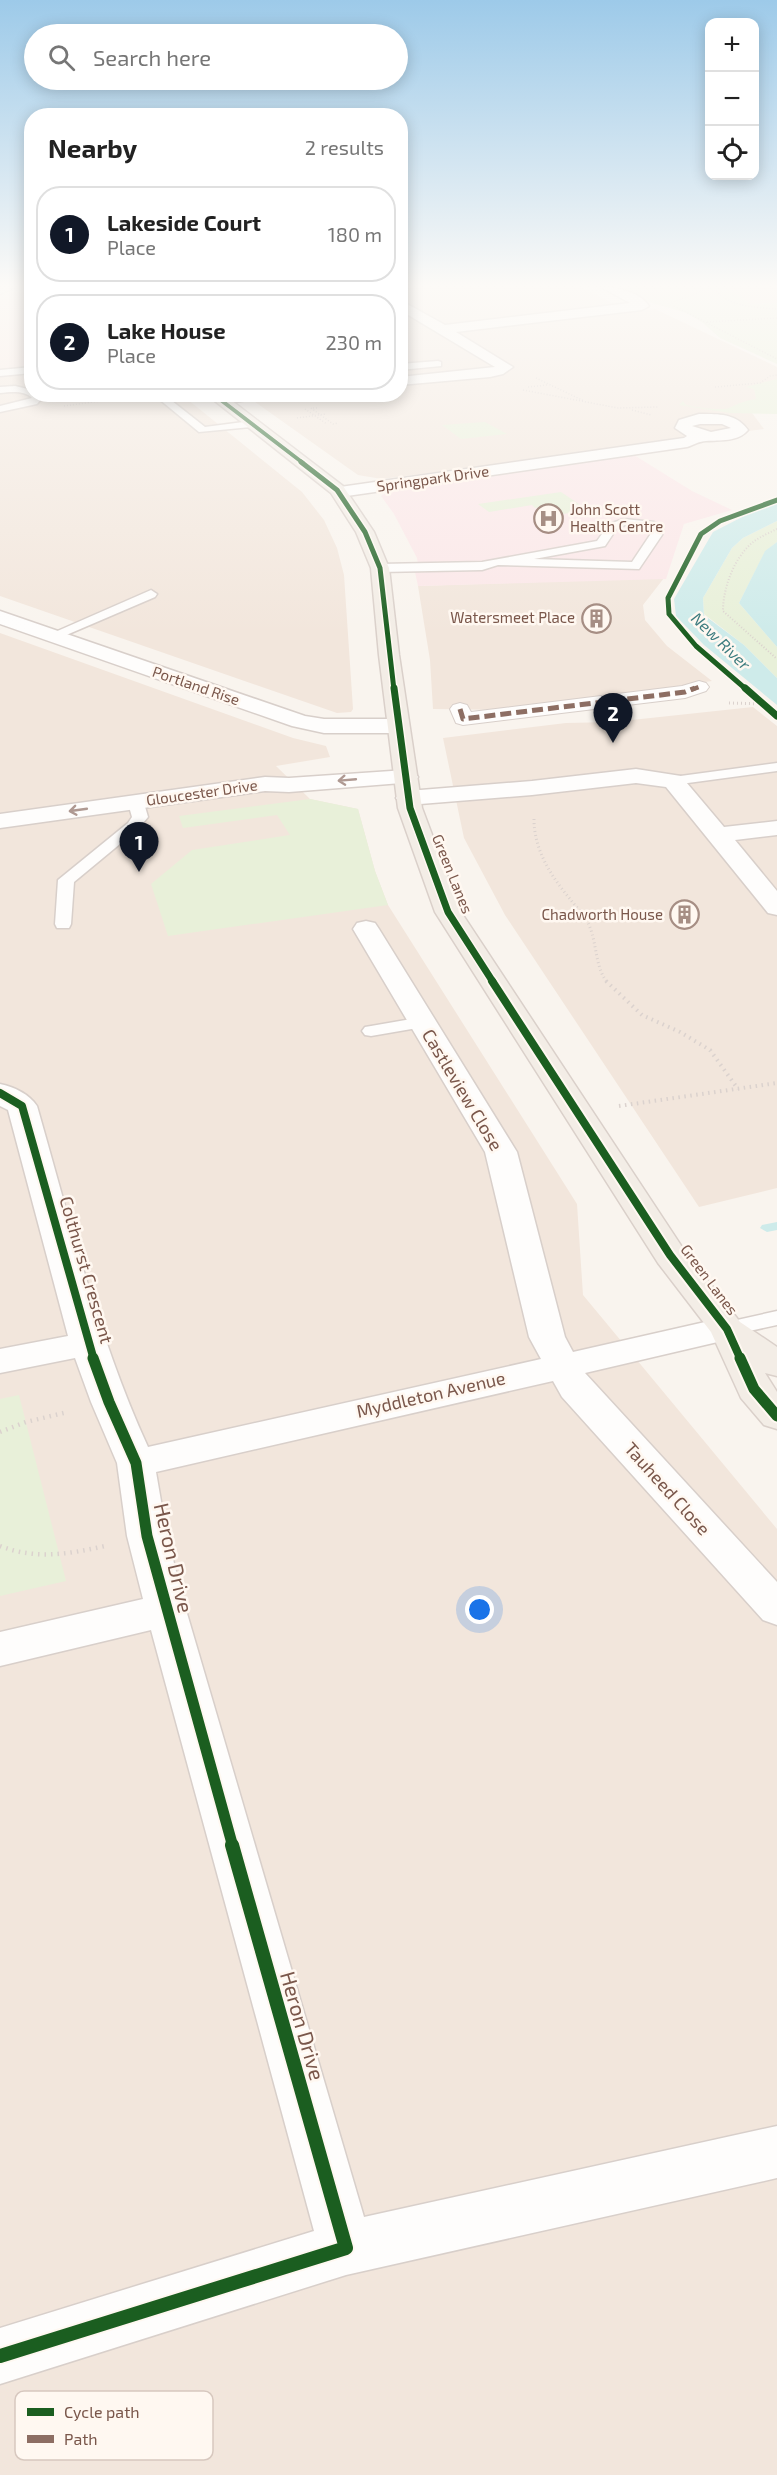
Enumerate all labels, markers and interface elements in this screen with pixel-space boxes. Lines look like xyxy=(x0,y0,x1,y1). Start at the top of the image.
map controls xyxy=(705,18,759,180)
button: + xyxy=(705,18,759,72)
search box xyxy=(24,24,408,90)
icon: search xyxy=(45,41,78,74)
text: Search here xyxy=(93,44,211,70)
button: − xyxy=(705,72,759,126)
button: locate xyxy=(705,126,759,180)
text: Nearby xyxy=(48,132,137,163)
text: 2 results xyxy=(305,135,384,159)
text: Lakeside Court xyxy=(107,209,261,235)
text: 1 xyxy=(65,222,74,246)
text: 180 m xyxy=(328,222,382,246)
text: Place xyxy=(107,235,156,259)
text: Lake House xyxy=(107,317,226,343)
text: 2 xyxy=(64,330,75,354)
text: 230 m xyxy=(326,330,382,354)
text: Place xyxy=(107,343,156,367)
street label: Springpark Drive xyxy=(375,461,490,495)
place label: John Scott Health Centre xyxy=(570,500,663,535)
hospital icon: John Scott Health Centre xyxy=(533,503,565,535)
building icon: Watersmeet Place xyxy=(580,602,612,634)
place label: Watersmeet Place xyxy=(450,608,575,626)
water label: New River xyxy=(688,608,755,674)
street label: Portland Rise xyxy=(150,662,242,708)
pin: 2 xyxy=(594,694,632,743)
street label: Gloucester Drive xyxy=(145,775,259,809)
one-way arrow xyxy=(338,775,358,786)
one-way arrow xyxy=(68,805,88,816)
pin: 1 xyxy=(120,822,158,872)
street label: Green Lanes xyxy=(429,831,477,916)
building icon: Chadworth House xyxy=(668,899,700,931)
place label: Chadworth House xyxy=(542,905,663,923)
street label: Castleview Close xyxy=(418,1025,508,1154)
street label: Colthurst Crescent xyxy=(55,1194,119,1346)
street label: Green Lanes xyxy=(677,1241,742,1318)
street label: Myddleton Avenue xyxy=(354,1366,507,1422)
street label: Tauheed Close xyxy=(620,1437,715,1539)
street label: Heron Drive xyxy=(150,1500,199,1615)
your location xyxy=(465,1595,494,1624)
street label: Heron Drive xyxy=(276,1968,331,2083)
legend xyxy=(15,2391,213,2460)
text: Cycle path xyxy=(64,2402,140,2421)
text: Path xyxy=(64,2429,98,2448)

